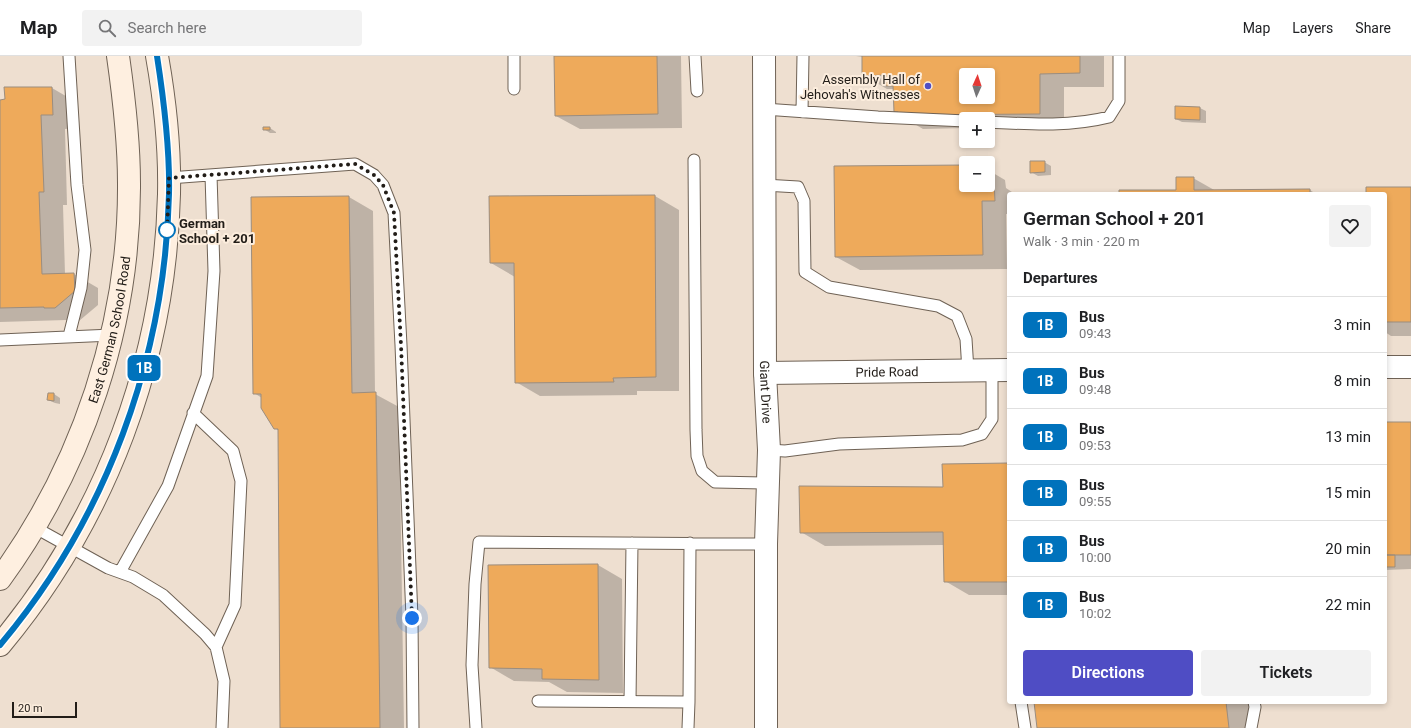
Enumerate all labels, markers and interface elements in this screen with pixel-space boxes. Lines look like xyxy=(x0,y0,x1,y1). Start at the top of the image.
search box xyxy=(82,10,362,46)
text: Map xyxy=(20,16,58,39)
icon: search xyxy=(96,17,118,39)
text: Search here xyxy=(128,19,206,37)
text: Map xyxy=(1243,20,1270,36)
text: Layers xyxy=(1292,20,1333,36)
text: Share xyxy=(1355,20,1391,36)
north arrow xyxy=(959,68,995,104)
map controls xyxy=(959,68,995,192)
place label: Assembly Hall of Jehovah's Witnesses xyxy=(800,72,920,102)
marker: Assembly Hall of Jehovah's Witnesses xyxy=(923,81,933,91)
button: + xyxy=(959,112,995,148)
button: − xyxy=(959,156,995,192)
button: heart xyxy=(1329,205,1371,247)
text: German School + 201 xyxy=(1023,207,1206,230)
place label: German School + 201 xyxy=(179,216,255,246)
marker: German School + 201 xyxy=(158,221,176,239)
text: Walk · 3 min · 220 m xyxy=(1023,234,1140,249)
street label: East German School Road xyxy=(86,255,133,405)
text: Departures xyxy=(1023,269,1098,287)
text: Bus xyxy=(1079,308,1105,326)
text: 3 min xyxy=(1334,316,1371,334)
text: 1B xyxy=(1037,317,1053,333)
text: 09:43 xyxy=(1079,326,1111,341)
line badge: 1B xyxy=(126,355,162,381)
text: 1B xyxy=(136,360,152,376)
street label: Giant Drive xyxy=(757,360,775,424)
street label: Pride Road xyxy=(855,364,919,380)
text: Bus xyxy=(1079,364,1105,382)
text: 8 min xyxy=(1334,372,1371,390)
text: 1B xyxy=(1037,373,1053,389)
text: 09:48 xyxy=(1079,382,1111,397)
text: Bus xyxy=(1079,420,1105,438)
text: 13 min xyxy=(1325,428,1371,446)
text: 1B xyxy=(1037,429,1053,445)
text: 09:53 xyxy=(1079,438,1111,453)
text: Bus xyxy=(1079,476,1105,494)
text: 15 min xyxy=(1325,484,1371,502)
text: 1B xyxy=(1037,485,1053,501)
text: 09:55 xyxy=(1079,494,1111,509)
text: Bus xyxy=(1079,532,1105,550)
text: 20 min xyxy=(1325,540,1371,558)
text: 1B xyxy=(1037,541,1053,557)
text: 10:00 xyxy=(1079,550,1111,565)
text: Bus xyxy=(1079,588,1105,606)
text: 22 min xyxy=(1325,596,1371,614)
text: 1B xyxy=(1037,597,1053,613)
text: 10:02 xyxy=(1079,606,1111,621)
your location xyxy=(402,608,422,628)
button: Directions xyxy=(1023,650,1193,696)
button: Tickets xyxy=(1201,650,1371,696)
scale bar xyxy=(12,700,77,719)
text: 20 m xyxy=(18,702,43,715)

